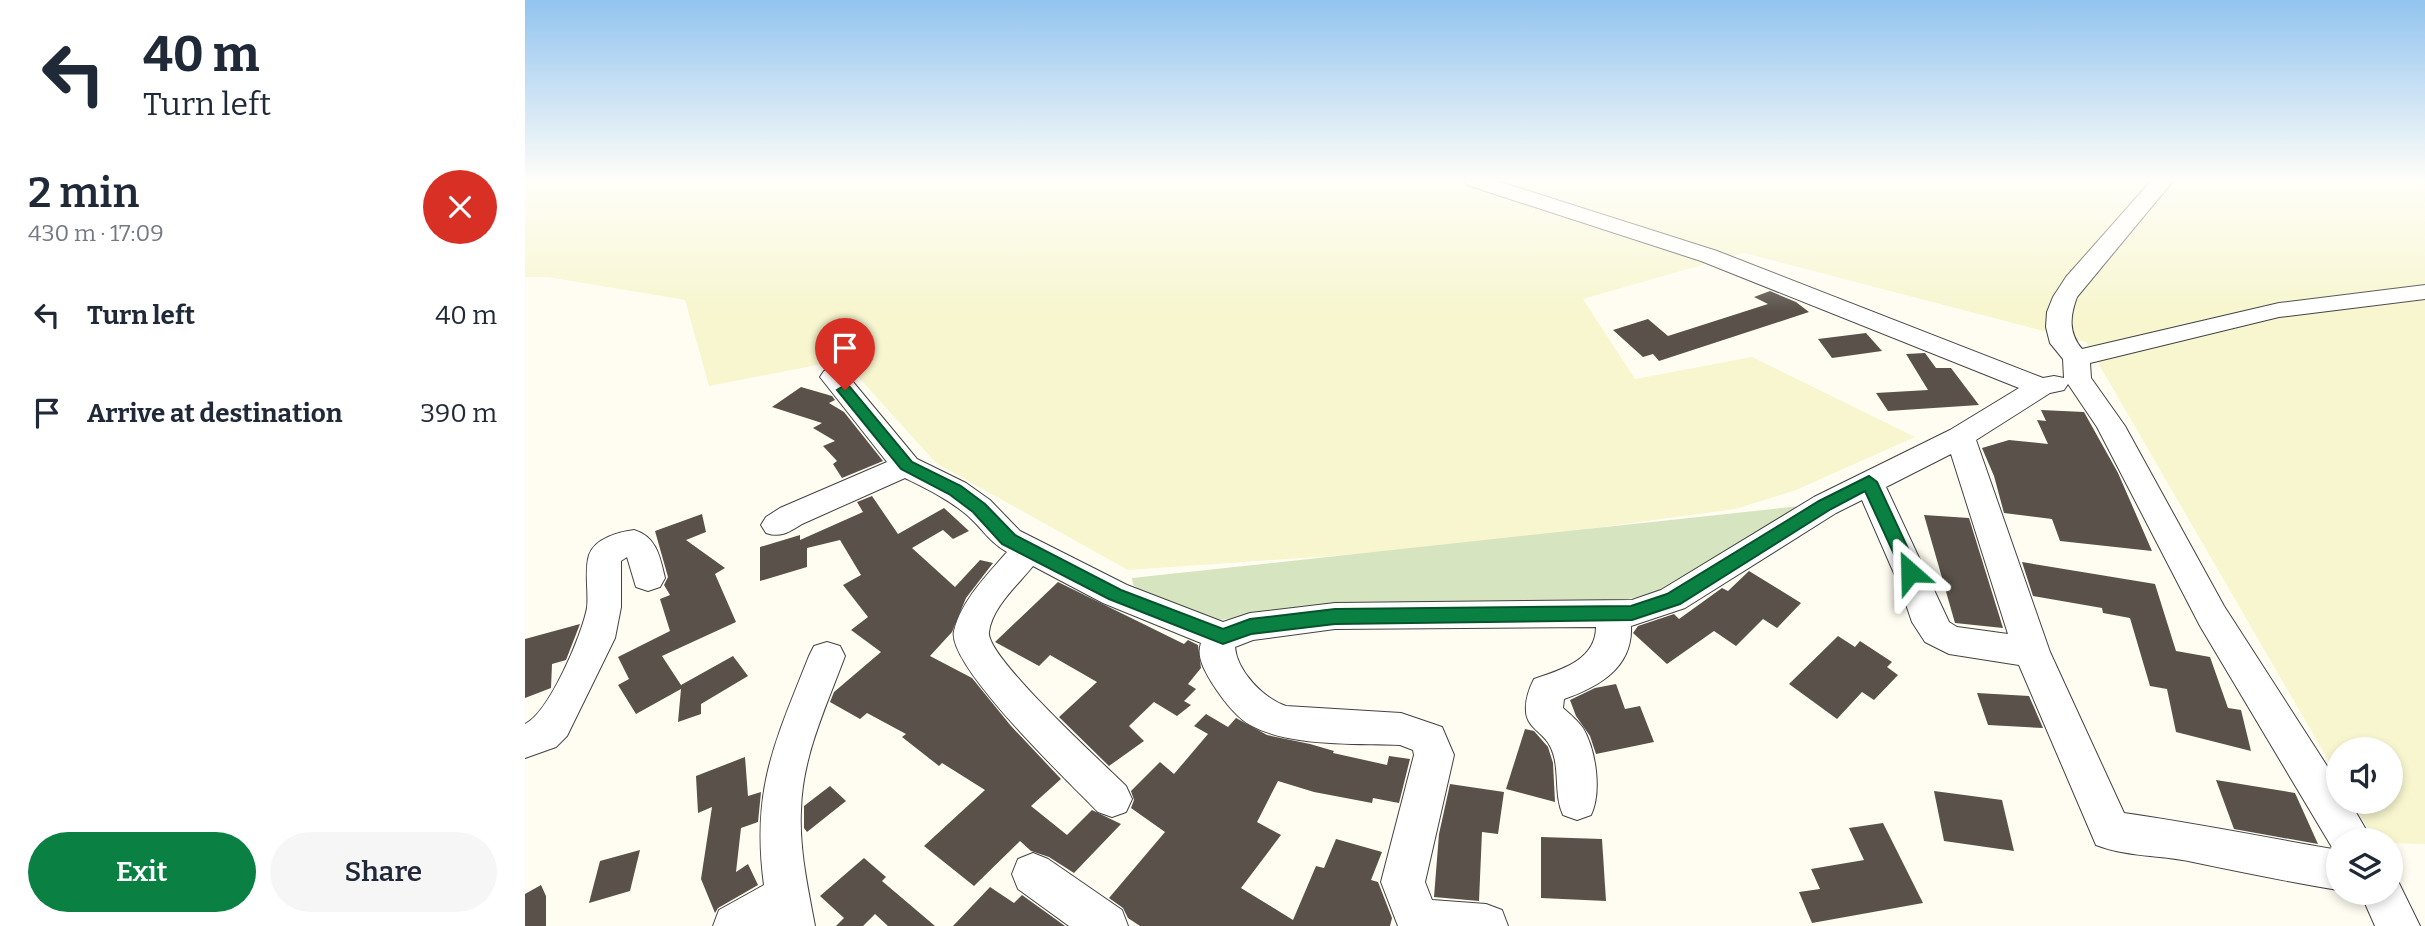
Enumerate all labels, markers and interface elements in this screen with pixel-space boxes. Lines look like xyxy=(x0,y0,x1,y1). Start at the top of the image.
text: 40 m xyxy=(143,25,260,84)
icon: left xyxy=(28,28,119,119)
text: Turn left xyxy=(143,85,271,123)
text: 2 min xyxy=(28,168,139,218)
button: close xyxy=(423,170,497,244)
text: 430 m · 17:09 xyxy=(28,219,164,247)
icon: left xyxy=(28,296,66,334)
text: Turn left xyxy=(87,300,195,331)
text: 40 m xyxy=(435,300,497,331)
pin xyxy=(815,318,875,390)
icon: arrive xyxy=(826,329,864,367)
icon: arrive xyxy=(28,394,66,432)
text: Arrive at destination xyxy=(87,398,342,429)
text: 390 m xyxy=(420,398,497,429)
position arrow xyxy=(1873,535,1947,609)
map controls xyxy=(2326,737,2403,905)
button: sound xyxy=(2326,737,2403,814)
button: layers xyxy=(2326,828,2403,905)
button: Exit xyxy=(28,832,256,912)
button: Share xyxy=(270,832,497,912)

